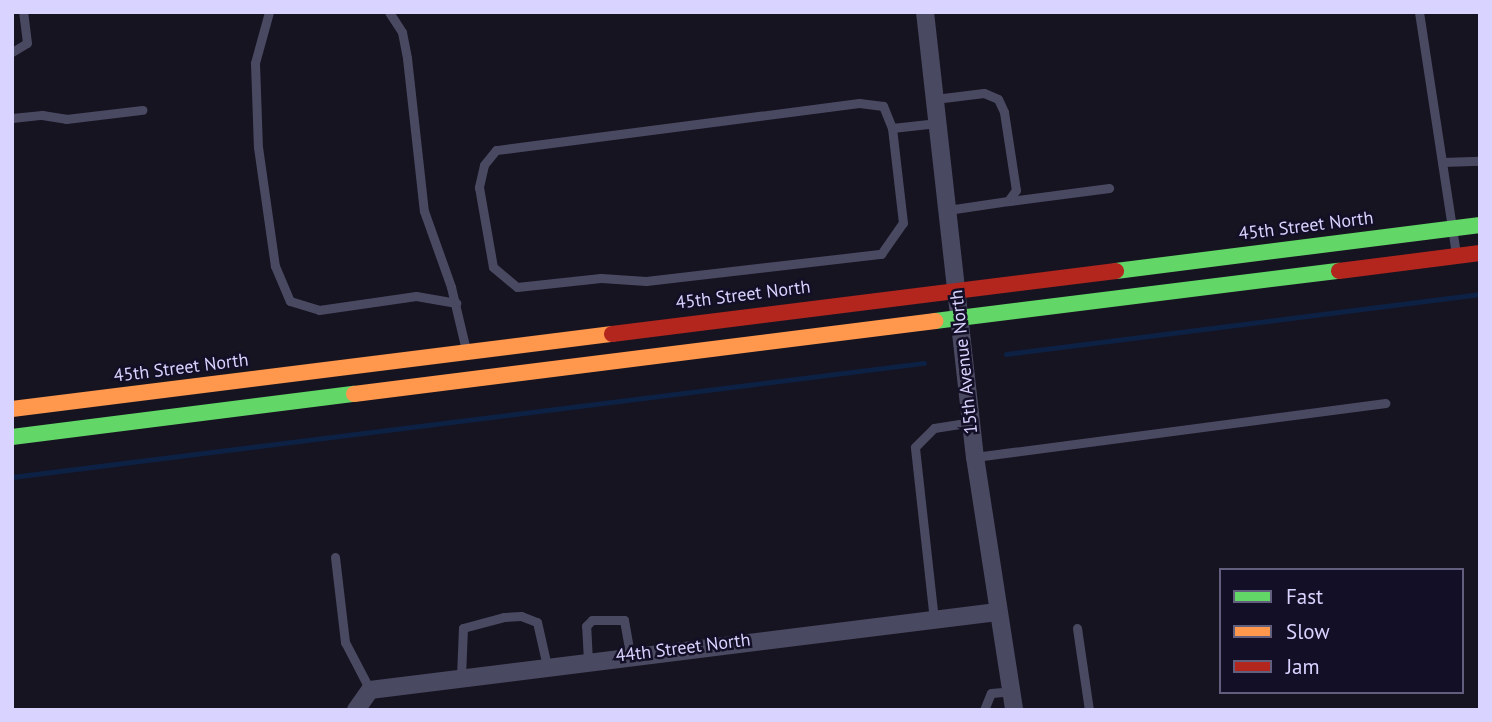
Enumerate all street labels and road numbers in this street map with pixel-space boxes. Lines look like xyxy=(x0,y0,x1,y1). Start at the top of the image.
street label: 45th Street North xyxy=(1237,207,1375,245)
street label: 45th Street North xyxy=(674,276,812,314)
street label: 15th Avenue North xyxy=(946,288,982,436)
street label: 45th Street North xyxy=(112,349,250,387)
street label: 44th Street North xyxy=(614,629,752,667)

